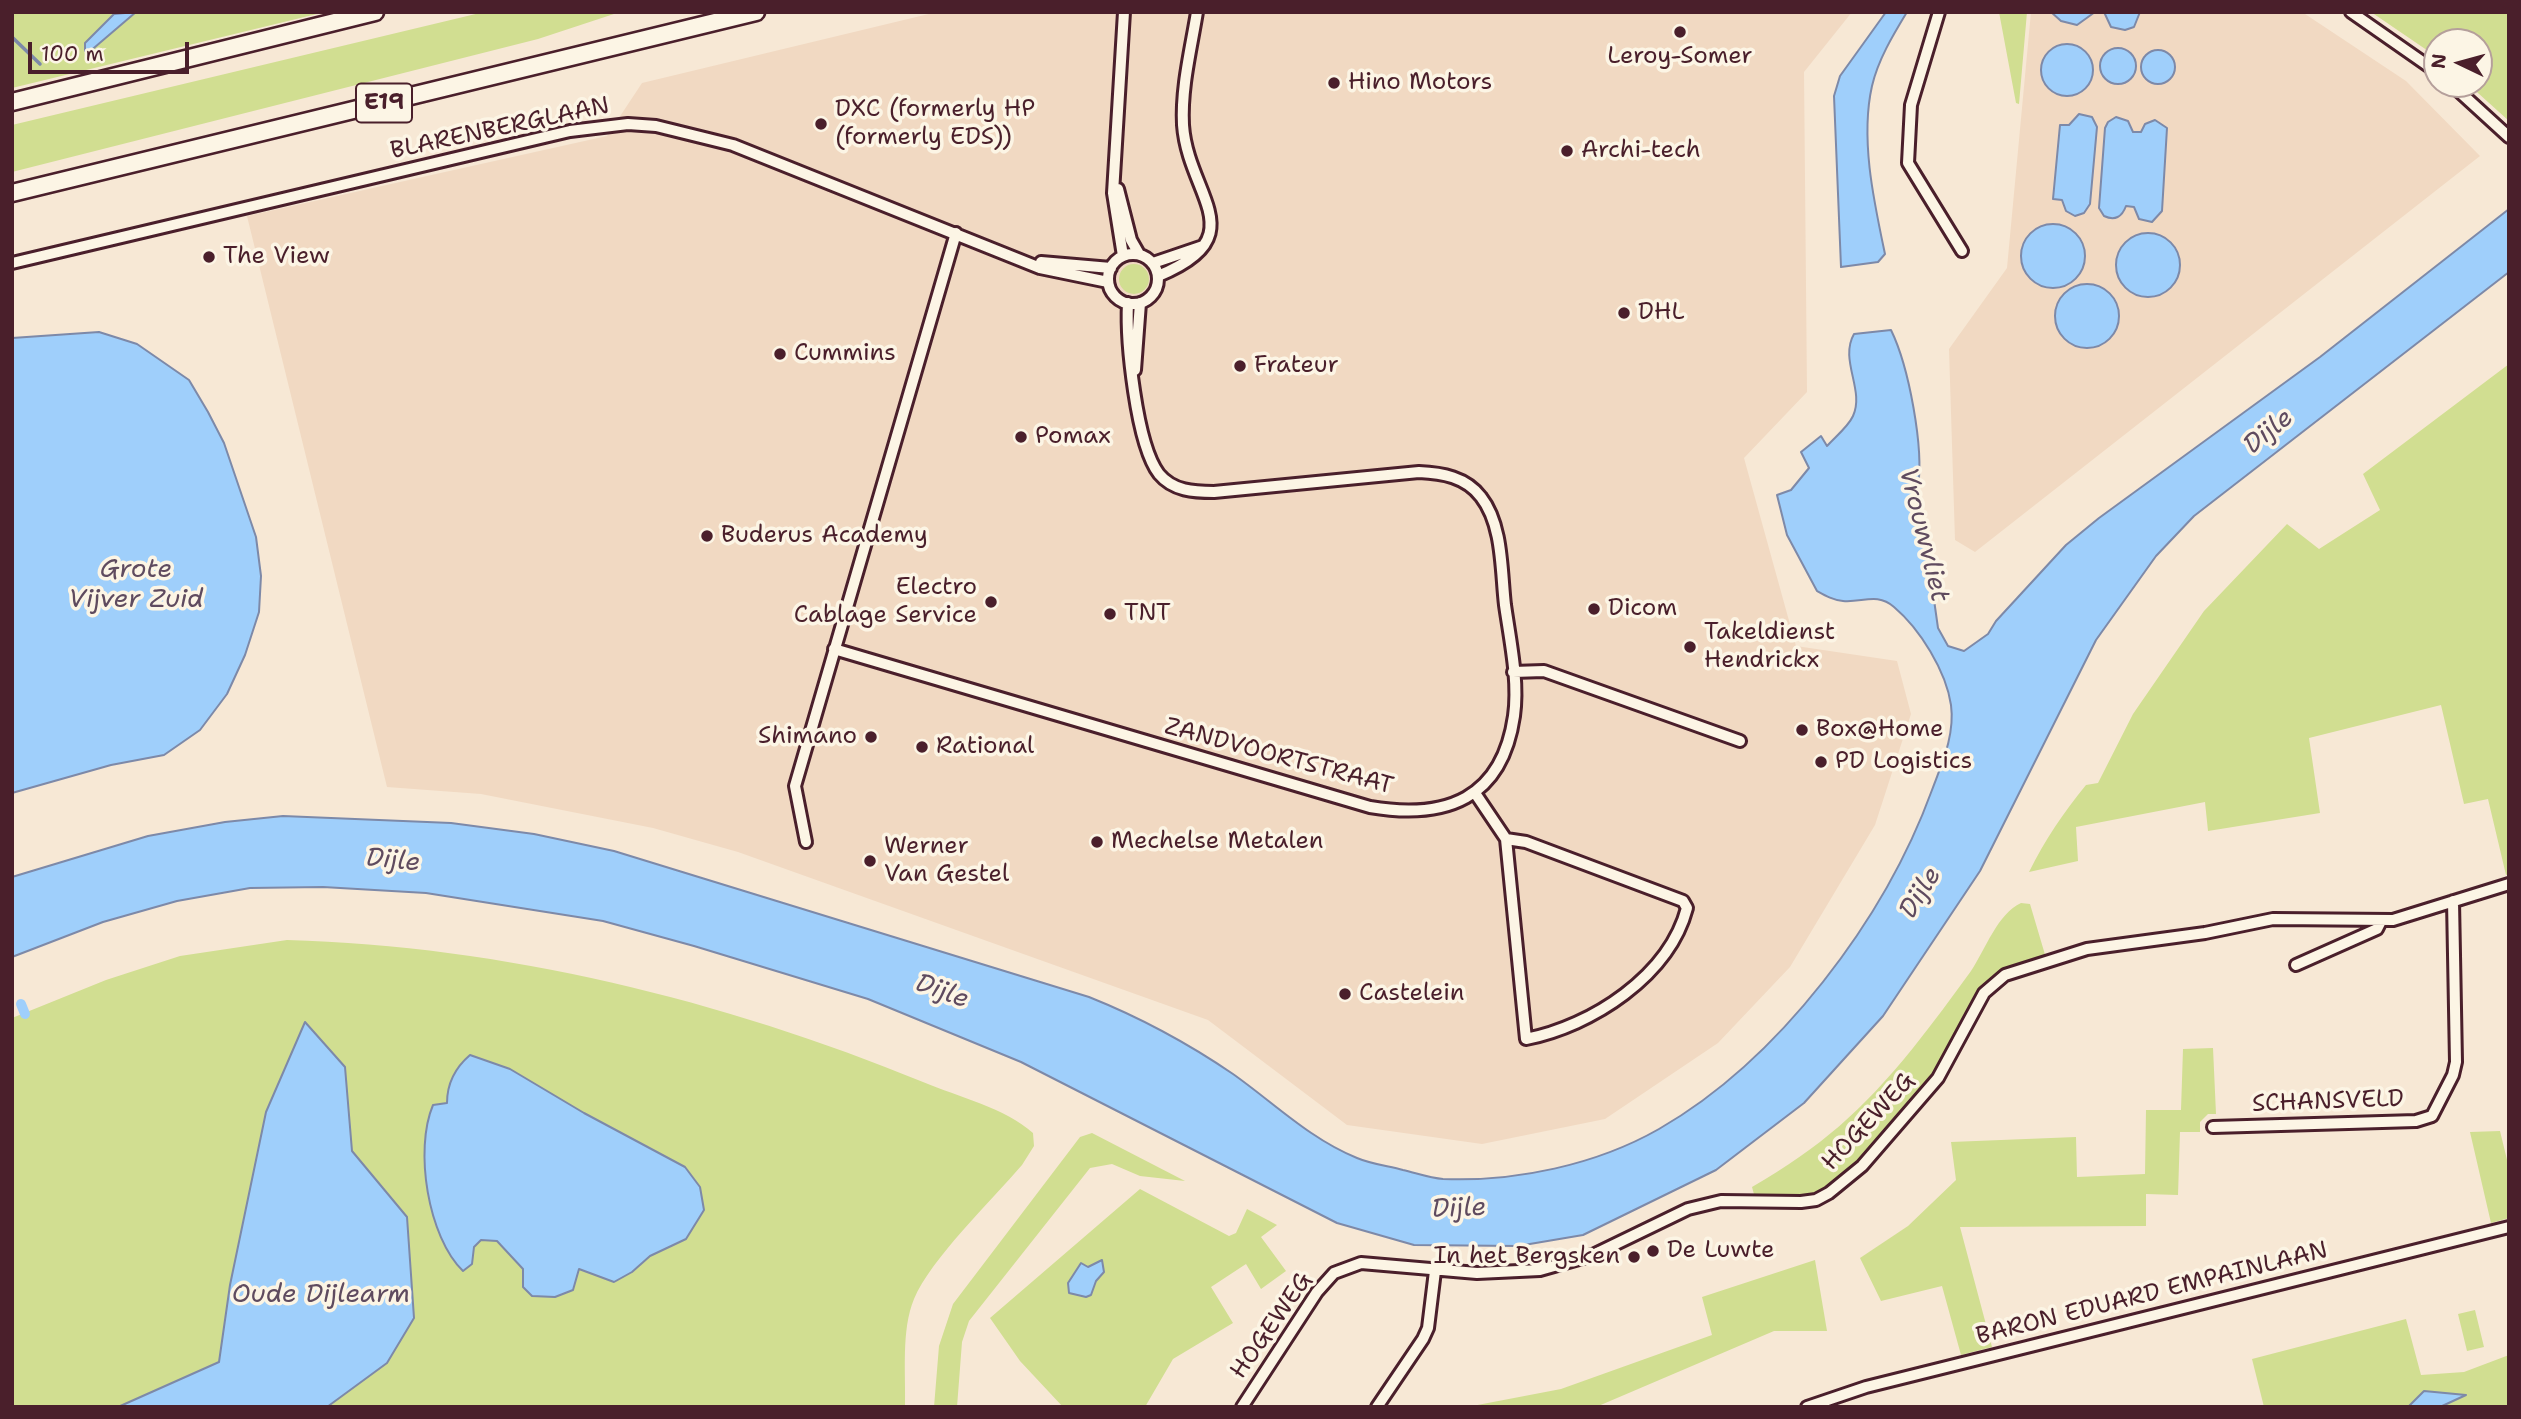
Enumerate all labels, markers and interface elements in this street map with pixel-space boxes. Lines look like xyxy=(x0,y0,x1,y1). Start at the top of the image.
marker: Leroy-Somer xyxy=(1672,24,1688,40)
scale bar xyxy=(32,28,192,72)
north arrow xyxy=(2423,28,2493,98)
text: 100 m xyxy=(41,40,104,68)
place label: Leroy-Somer xyxy=(1607,43,1753,71)
text: N xyxy=(2425,53,2452,70)
place label: Hino Motors xyxy=(1348,69,1492,97)
marker: Hino Motors xyxy=(1326,75,1342,91)
road number: E19 xyxy=(356,83,412,122)
street label: BLARENBERGLAAN xyxy=(388,92,612,166)
place label: DXC (formerly HP (formerly EDS)) xyxy=(835,96,1035,152)
marker: DXC (formerly HP (formerly EDS)) xyxy=(813,116,829,132)
place label: Archi-tech xyxy=(1581,137,1701,165)
marker: Archi-tech xyxy=(1559,143,1575,159)
place label: The View xyxy=(223,243,330,271)
marker: The View xyxy=(201,249,217,265)
place label: DHL xyxy=(1638,299,1685,327)
marker: DHL xyxy=(1616,305,1632,321)
place label: Cummins xyxy=(794,340,896,368)
marker: Cummins xyxy=(772,346,788,362)
place label: Frateur xyxy=(1254,352,1339,380)
marker: Frateur xyxy=(1232,358,1248,374)
water label: Dijle xyxy=(2238,403,2300,461)
place label: Pomax xyxy=(1035,423,1111,451)
marker: Pomax xyxy=(1013,429,1029,445)
water label: Vrouwvliet xyxy=(1891,465,1955,605)
place label: Buderus Academy xyxy=(721,522,928,550)
marker: Buderus Academy xyxy=(699,528,715,544)
water label: Grote Vijver Zuid xyxy=(68,554,204,616)
place label: Electro Cablage Service xyxy=(794,574,977,630)
marker: Electro Cablage Service xyxy=(983,594,999,610)
place label: Dicom xyxy=(1608,595,1677,623)
place label: TNT xyxy=(1124,600,1171,628)
marker: Dicom xyxy=(1586,601,1602,617)
marker: TNT xyxy=(1102,606,1118,622)
place label: Takeldienst Hendrickx xyxy=(1704,619,1835,675)
marker: Takeldienst Hendrickx xyxy=(1682,639,1698,655)
street label: ZANDVOORTSTRAAT xyxy=(1161,713,1397,801)
place label: Box@Home xyxy=(1816,716,1944,744)
marker: Box@Home xyxy=(1794,722,1810,738)
place label: Shimano xyxy=(758,723,857,751)
marker: Shimano xyxy=(863,729,879,745)
place label: Rational xyxy=(936,733,1034,761)
marker: Rational xyxy=(914,739,930,755)
place label: PD Logistics xyxy=(1835,748,1972,776)
marker: PD Logistics xyxy=(1813,754,1829,770)
place label: Mechelse Metalen xyxy=(1111,828,1324,856)
place label: Werner Van Gestel xyxy=(884,833,1009,889)
marker: Mechelse Metalen xyxy=(1089,834,1105,850)
water label: Dijle xyxy=(364,843,422,879)
marker: Werner Van Gestel xyxy=(862,853,878,869)
water label: Dijle xyxy=(1893,862,1949,924)
water label: Dijle xyxy=(911,968,973,1016)
place label: Castelein xyxy=(1359,980,1464,1008)
marker: Castelein xyxy=(1337,986,1353,1002)
street label: HOGEWEG xyxy=(1816,1067,1922,1177)
street label: SCHANSVELD xyxy=(2252,1085,2404,1119)
water label: Dijle xyxy=(1431,1192,1487,1226)
street label: BARON EDUARD EMPAINLAAN xyxy=(1973,1236,2331,1352)
place label: De Luwte xyxy=(1667,1237,1775,1265)
place label: In het Bergsken xyxy=(1433,1243,1620,1271)
marker: De Luwte xyxy=(1645,1243,1661,1259)
marker: In het Bergsken xyxy=(1626,1249,1642,1265)
street label: HOGEWEG xyxy=(1225,1267,1319,1385)
water label: Oude Dijlearm xyxy=(232,1279,410,1311)

